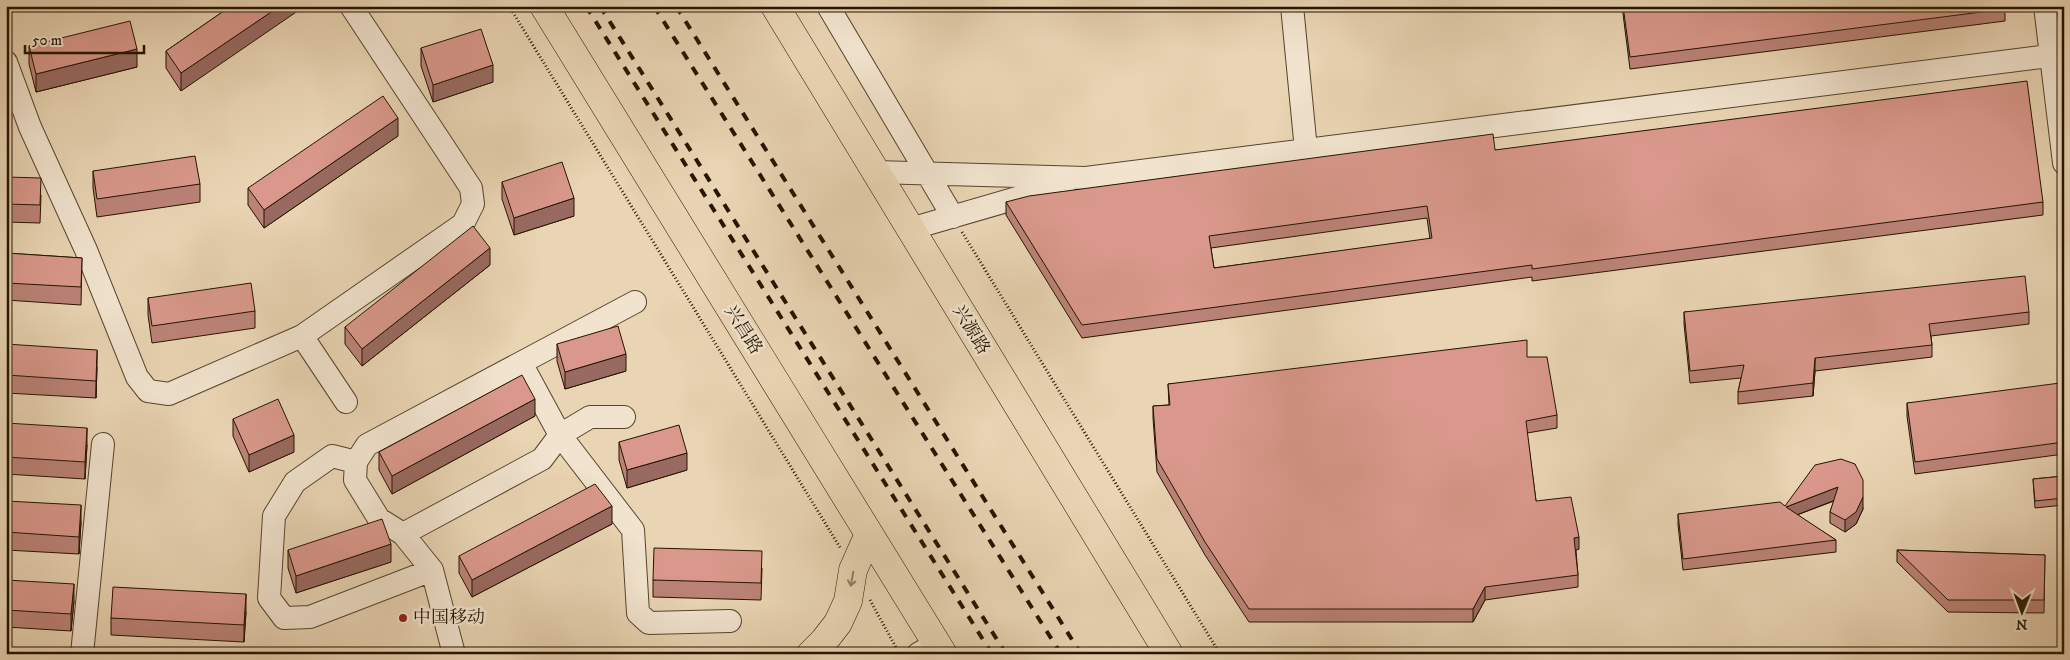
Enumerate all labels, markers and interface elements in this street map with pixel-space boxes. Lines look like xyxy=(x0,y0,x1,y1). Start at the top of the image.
scale bar xyxy=(25,22,144,54)
text: 50 m xyxy=(32,31,62,50)
street label: 兴昌路 xyxy=(719,301,767,359)
street label: 兴源路 xyxy=(948,301,994,359)
one-way arrow xyxy=(846,571,856,587)
north arrow xyxy=(1998,588,2048,638)
place label: 中国移动 xyxy=(413,607,485,629)
marker: 中国移动 xyxy=(397,612,409,624)
text: N xyxy=(2015,615,2028,633)

